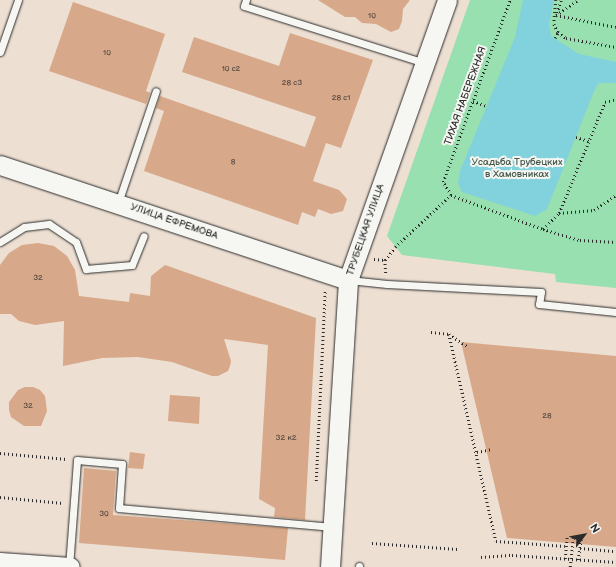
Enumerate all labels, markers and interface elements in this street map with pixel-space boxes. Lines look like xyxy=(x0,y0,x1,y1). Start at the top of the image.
house number: 10 xyxy=(368,11,376,21)
street label: ТИХАЯ НАБЕРЕЖНАЯ xyxy=(443,45,489,147)
house number: 10 xyxy=(103,48,111,58)
house number: 10 с2 xyxy=(222,64,240,74)
house number: 28 с3 xyxy=(282,78,302,88)
house number: 28 с1 xyxy=(332,93,350,103)
park label: Усадьба Трубецких в Хамовниках xyxy=(472,156,562,180)
house number: 8 xyxy=(231,157,235,167)
street label: ТРУБЕЦКАЯ УЛИЦА xyxy=(345,183,387,277)
street label: УЛИЦА ЕФРЕМОВА xyxy=(129,201,219,243)
house number: 32 xyxy=(33,273,43,283)
house number: 32 xyxy=(23,401,33,411)
house number: 28 xyxy=(542,411,552,421)
house number: 32 к2 xyxy=(276,433,296,443)
house number: 30 xyxy=(99,509,109,519)
north arrow xyxy=(564,515,604,555)
text: N xyxy=(587,521,602,535)

